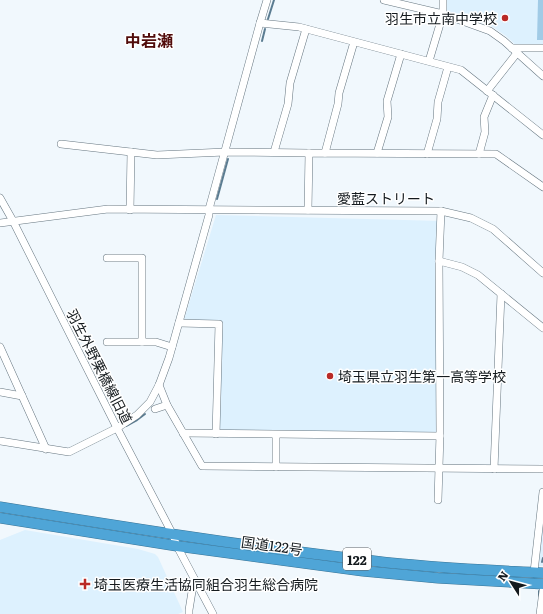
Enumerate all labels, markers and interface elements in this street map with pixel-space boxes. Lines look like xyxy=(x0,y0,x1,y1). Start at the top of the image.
place label: 羽生市立南中学校 xyxy=(385,8,497,28)
marker: 羽生市立南中学校 xyxy=(500,13,510,23)
district label: 中岩瀬 xyxy=(125,28,173,52)
street label: 愛藍ストリート xyxy=(337,188,435,208)
street label: 羽生外野栗橋線旧道 xyxy=(62,305,138,427)
place label: 埼玉県立羽生第一高等学校 xyxy=(338,366,506,386)
marker: 埼玉県立羽生第一高等学校 xyxy=(325,371,335,381)
street label: 国道122号 xyxy=(240,531,304,559)
road number: 122 xyxy=(343,548,371,570)
north arrow xyxy=(491,562,531,602)
text: N xyxy=(493,567,511,584)
place label: 埼玉医療生活協同組合羽生総合病院 xyxy=(94,574,318,594)
marker: 埼玉医療生活協同組合羽生総合病院 xyxy=(79,578,91,590)

